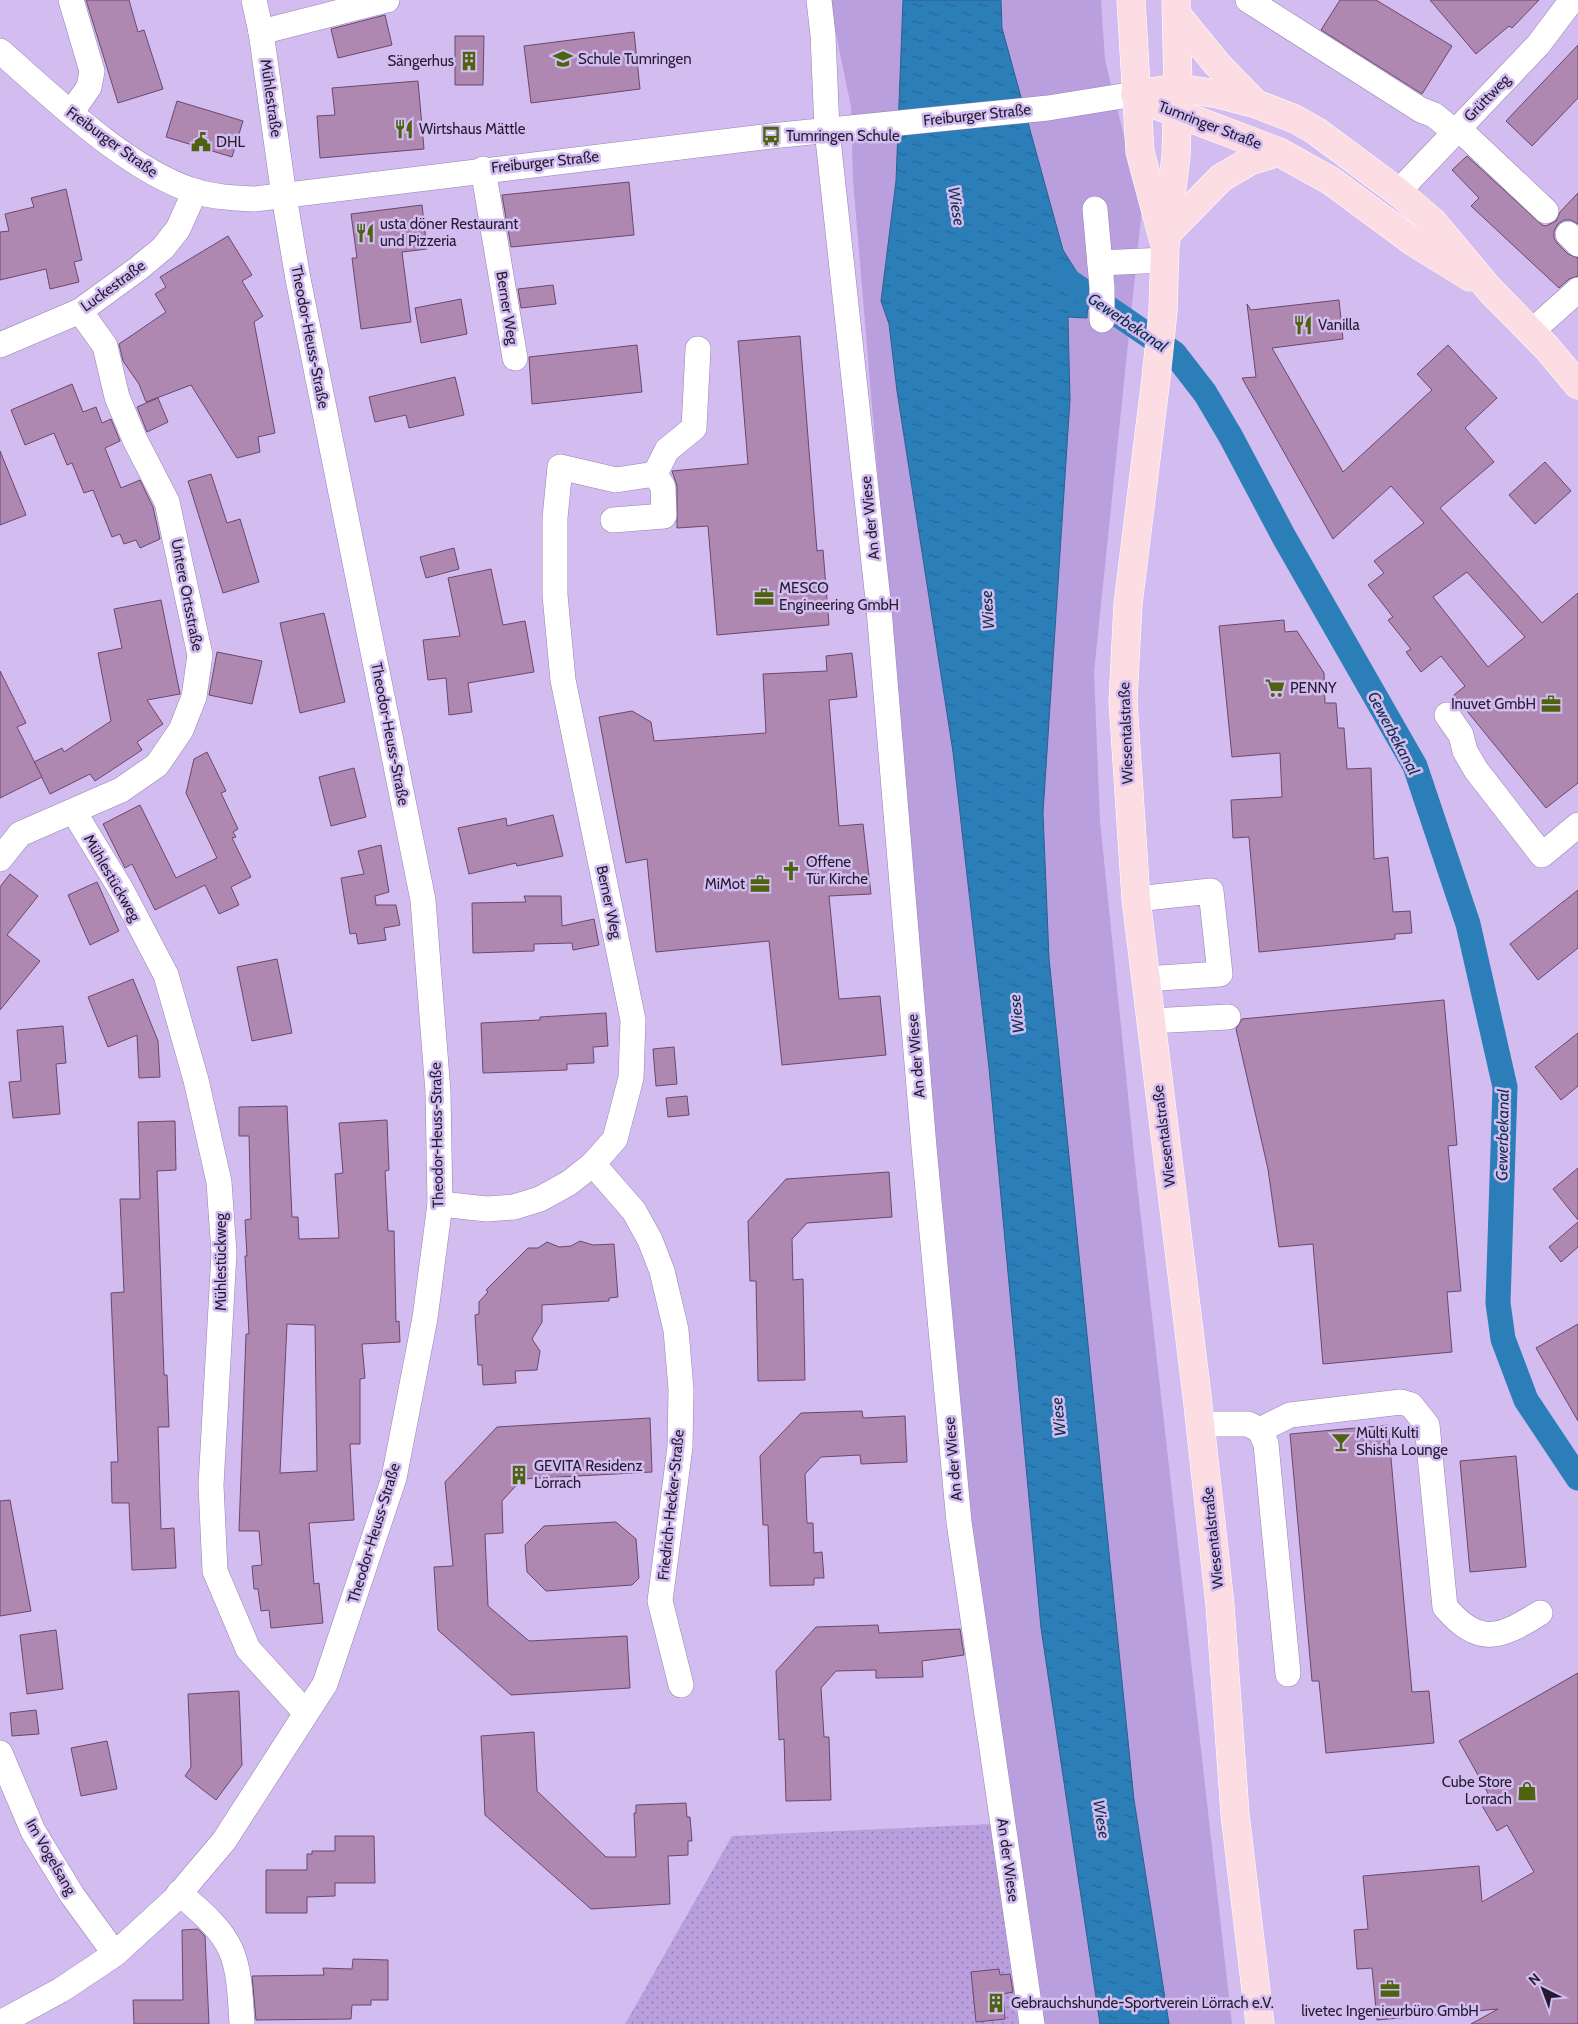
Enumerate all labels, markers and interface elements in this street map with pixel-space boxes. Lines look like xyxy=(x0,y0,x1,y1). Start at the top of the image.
school or university icon: Schule Tumringen xyxy=(552,48,574,70)
building icon: Sängerhus xyxy=(458,50,480,72)
place label: Schule Tumringen xyxy=(578,50,692,68)
place label: Sängerhus xyxy=(388,52,454,70)
street label: Mühlestraße xyxy=(257,58,285,138)
street label: Grüttweg xyxy=(1460,70,1514,125)
street label: Tumringer Straße xyxy=(1156,97,1264,153)
street label: Freiburger Straße xyxy=(922,100,1032,130)
street label: Freiburger Straße xyxy=(63,103,161,181)
restaurant icon: Wirtshaus Mättle xyxy=(393,118,415,140)
place label: Wirtshaus Mättle xyxy=(419,120,526,138)
bus stop icon: Tumringen Schule xyxy=(760,125,782,147)
place label: Tumringen Schule xyxy=(786,127,900,145)
public building icon: DHL xyxy=(190,131,212,153)
place label: DHL xyxy=(216,133,245,151)
street label: Freiburger Straße xyxy=(490,147,600,177)
water label: Wiese xyxy=(944,185,969,227)
place label: usta döner Restaurant und Pizzeria xyxy=(380,215,518,250)
restaurant icon: usta döner Restaurant und Pizzeria xyxy=(354,222,376,244)
street label: Luckestraße xyxy=(77,256,149,315)
street label: Theodor-Heuss-Straße xyxy=(287,264,333,410)
street label: Berner Weg xyxy=(492,270,522,347)
water label: Gewerbekanal xyxy=(1084,289,1171,356)
restaurant icon: Vanilla xyxy=(1292,314,1314,336)
place label: Vanilla xyxy=(1318,316,1360,334)
street label: An der Wiese xyxy=(857,475,883,561)
street label: Untere Ortsstraße xyxy=(167,537,207,653)
place label: MESCO Engineering GmbH xyxy=(779,579,899,614)
office icon: MESCO Engineering GmbH xyxy=(753,586,775,608)
water label: Wiese xyxy=(977,590,998,630)
street label: Theodor-Heuss-Straße xyxy=(367,661,413,807)
supermarket icon: PENNY xyxy=(1264,677,1286,699)
place label: PENNY xyxy=(1290,679,1337,697)
street label: Wiesentalstraße xyxy=(1115,681,1137,784)
water label: Gewerbekanal xyxy=(1364,688,1424,778)
office icon: Inuvet GmbH xyxy=(1540,693,1562,715)
place label: Inuvet GmbH xyxy=(1451,695,1536,713)
street label: Mühlestückweg xyxy=(80,831,144,925)
place label: Offene Tür Kirche xyxy=(806,853,868,888)
church icon: Offene Tür Kirche xyxy=(780,860,802,882)
street label: Berner Weg xyxy=(592,864,626,941)
office icon: MiMot xyxy=(749,873,771,895)
place label: MiMot xyxy=(705,875,745,893)
water label: Wiese xyxy=(1005,994,1028,1034)
street label: An der Wiese xyxy=(903,1013,929,1099)
street label: Theodor-Heuss-Straße xyxy=(427,1062,447,1208)
street label: Wiesentalstraße xyxy=(1149,1084,1179,1188)
water label: Gewerbekanal xyxy=(1492,1089,1513,1181)
street label: Mühlestückweg xyxy=(212,1213,230,1311)
water label: Wiese xyxy=(1047,1397,1070,1437)
street label: An der Wiese xyxy=(940,1416,966,1502)
place label: Multi Kulti Shisha Lounge xyxy=(1356,1424,1448,1459)
street label: Friedrich-Hecker-Straße xyxy=(654,1428,688,1581)
bar icon: Multi Kulti Shisha Lounge xyxy=(1330,1431,1352,1453)
place label: GEVITA Residenz Lörrach xyxy=(534,1457,642,1492)
street label: Theodor-Heuss-Straße xyxy=(344,1460,404,1605)
building icon: GEVITA Residenz Lörrach xyxy=(508,1464,530,1486)
street label: Wiesentalstraße xyxy=(1199,1486,1227,1590)
place label: Cube Store Lorrach xyxy=(1442,1773,1512,1808)
shop icon: Cube Store Lorrach xyxy=(1516,1780,1538,1802)
water label: Wiese xyxy=(1089,1798,1114,1840)
street label: Im Vogelsang xyxy=(22,1816,80,1899)
street label: An der Wiese xyxy=(993,1817,1023,1903)
north arrow xyxy=(1518,1964,1568,2014)
text: N xyxy=(1525,1969,1544,1989)
office icon: livetec Ingenieurbüro GmbH xyxy=(1379,1978,1401,2000)
building icon: Gebrauchshunde-Sportverein Lörrach e.V. xyxy=(985,1992,1007,2014)
place label: Gebrauchshunde-Sportverein Lörrach e.V. xyxy=(1011,1994,1274,2012)
place label: livetec Ingenieurbüro GmbH xyxy=(1301,2002,1479,2020)

